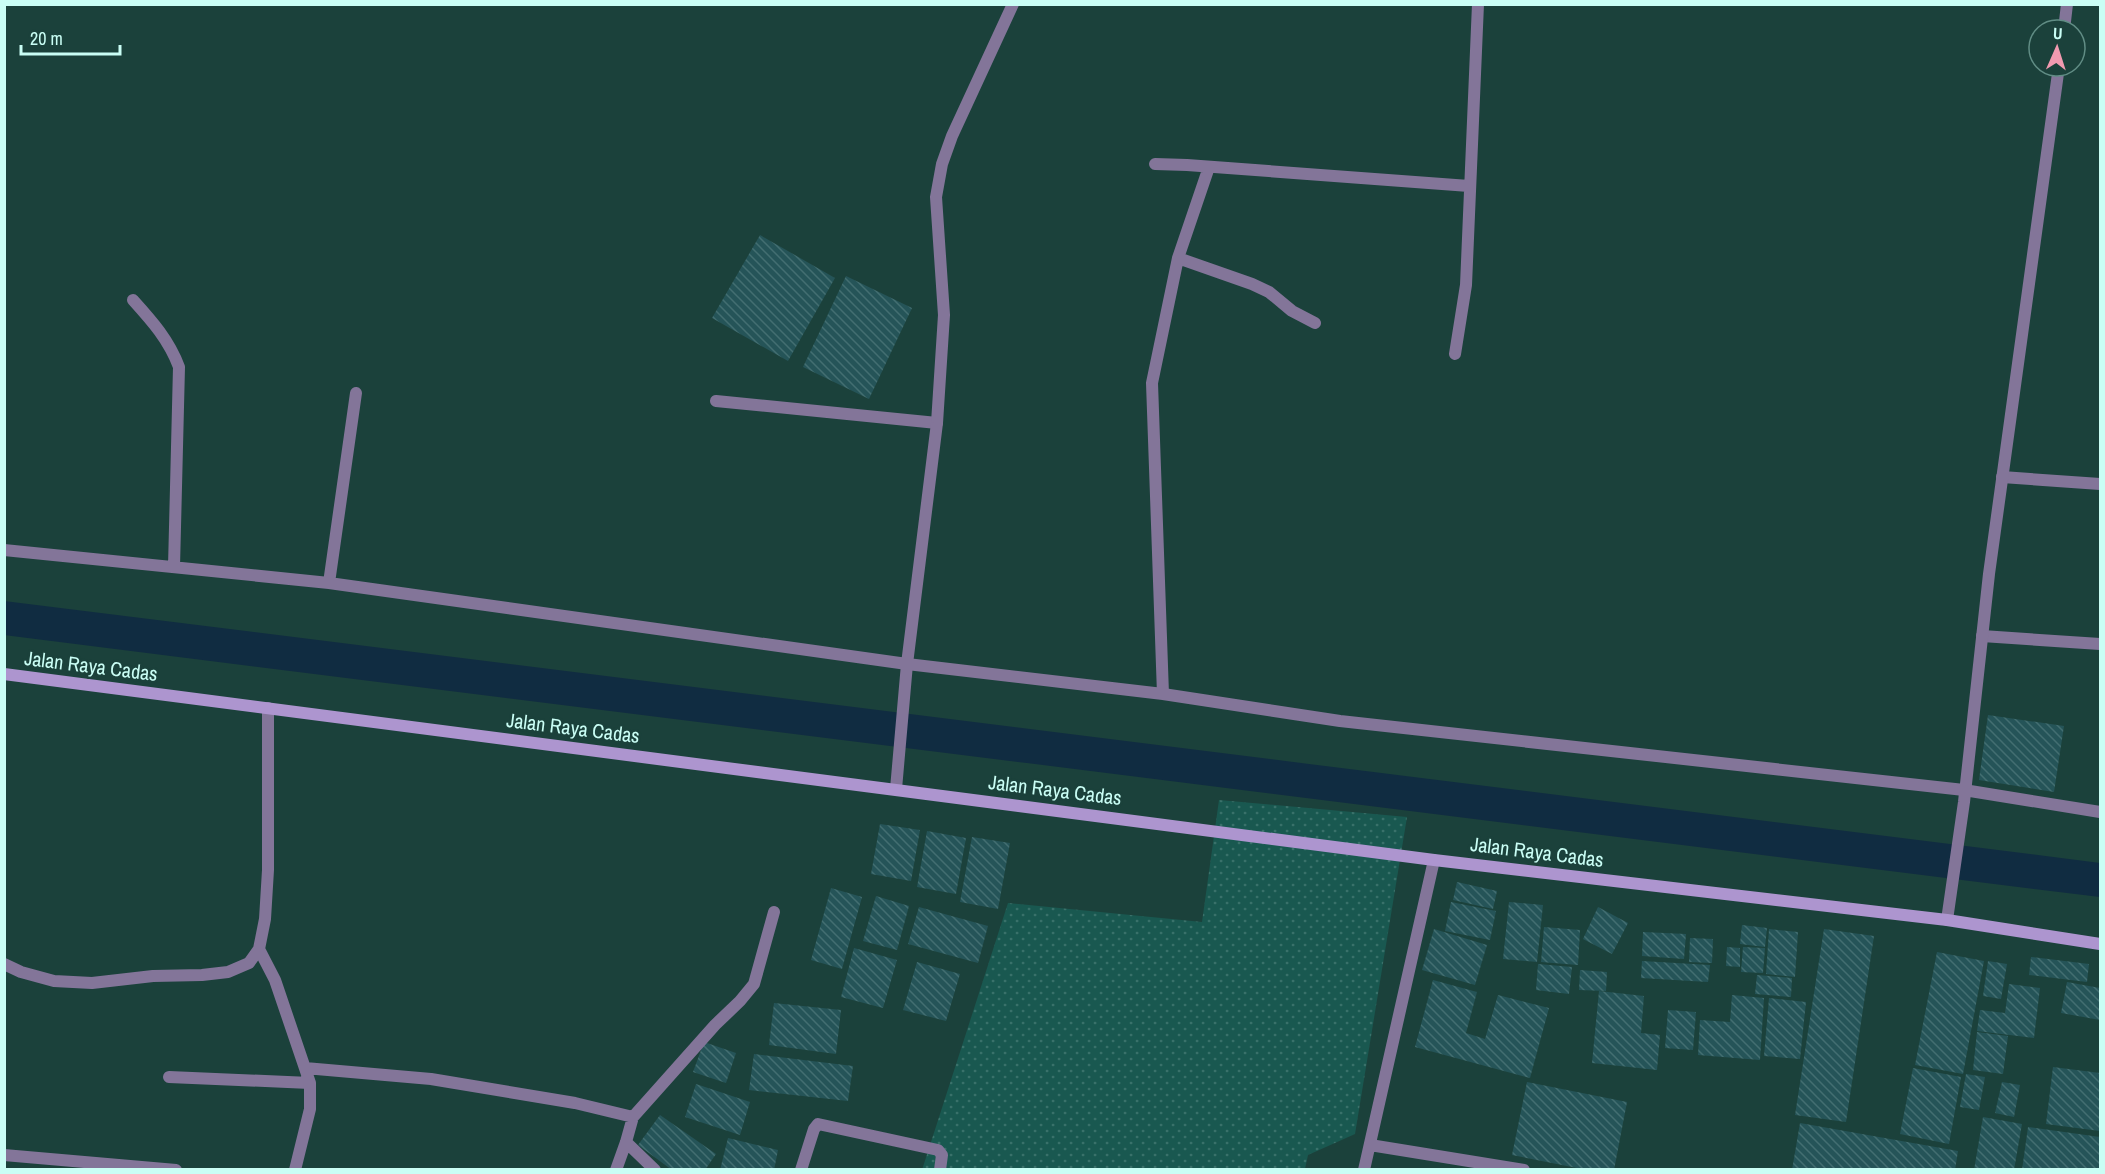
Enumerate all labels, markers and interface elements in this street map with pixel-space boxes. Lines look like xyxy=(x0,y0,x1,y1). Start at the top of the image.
scale bar xyxy=(21,18,120,56)
north arrow xyxy=(2027,18,2087,78)
text: U xyxy=(2052,22,2063,44)
text: 20 m xyxy=(30,26,63,51)
street label: Jalan Raya Cadas xyxy=(23,644,159,687)
street label: Jalan Raya Cadas xyxy=(505,706,641,749)
street label: Jalan Raya Cadas xyxy=(987,768,1123,811)
street label: Jalan Raya Cadas xyxy=(1469,830,1605,873)

